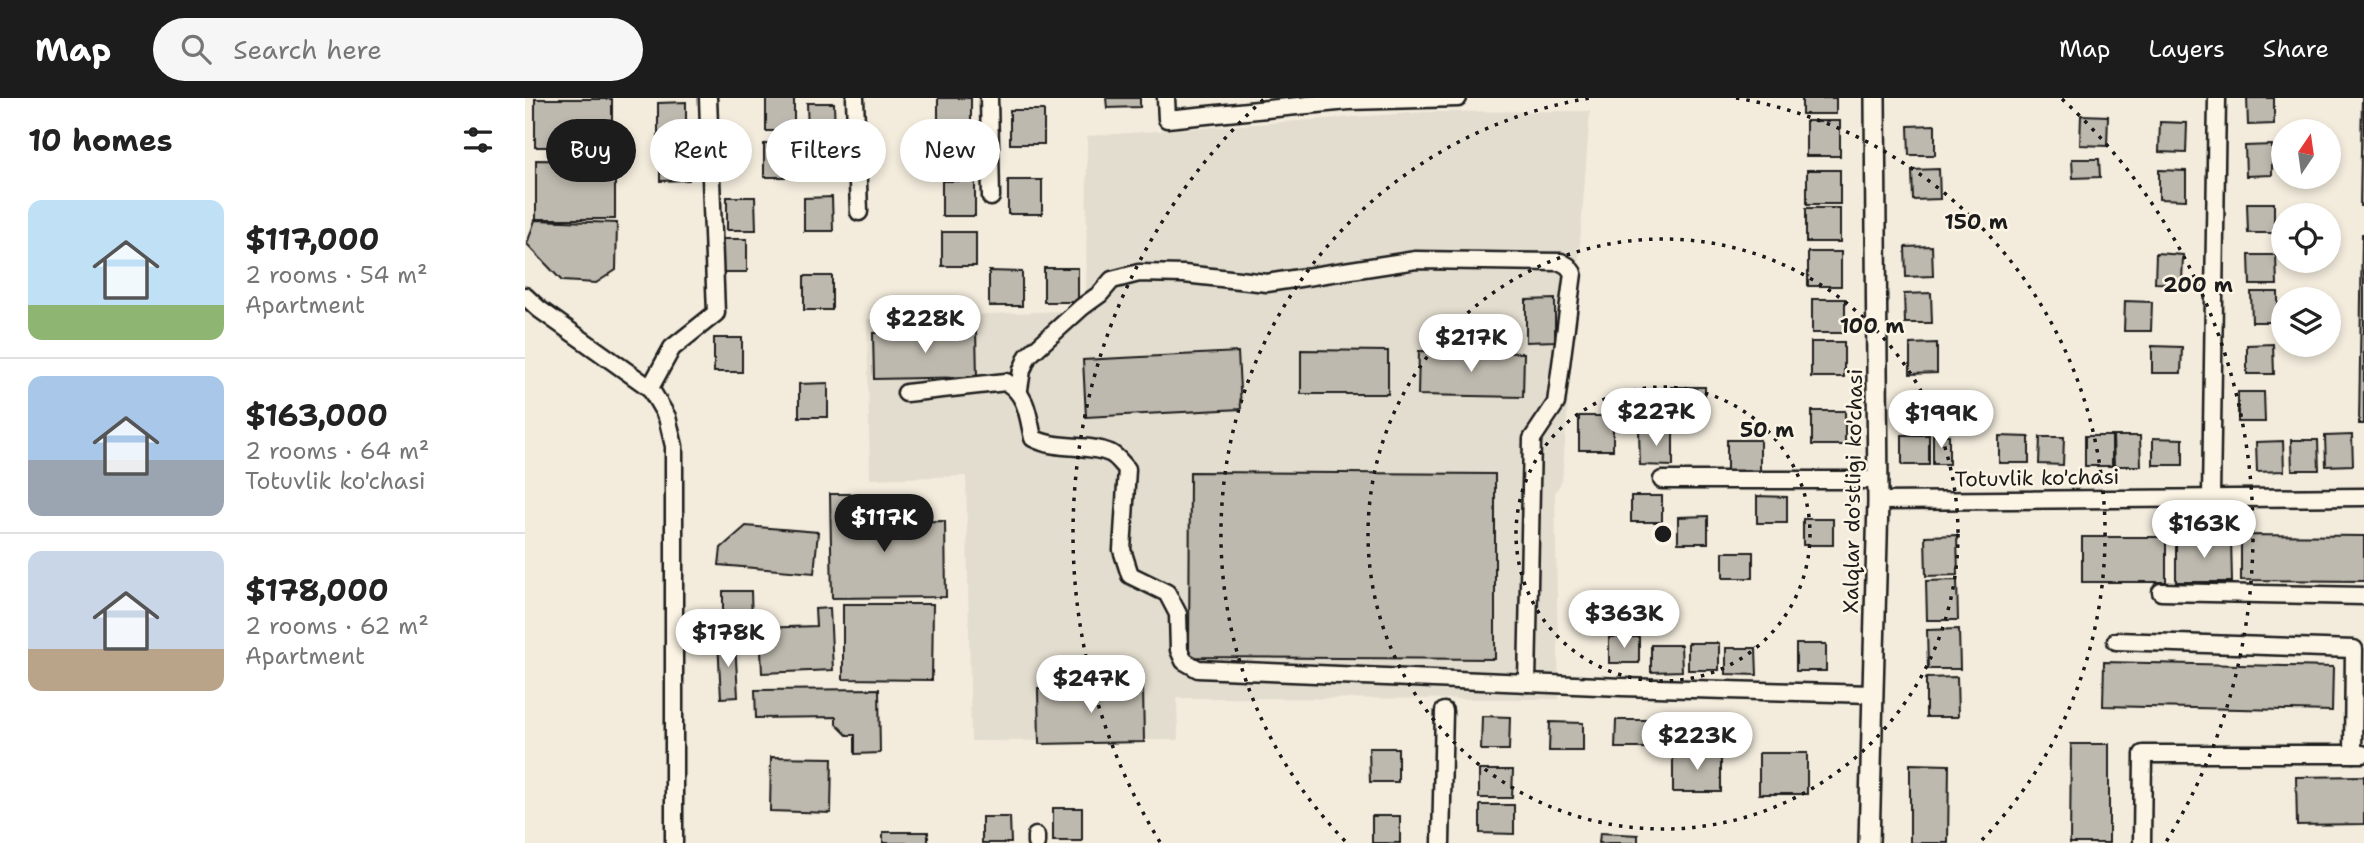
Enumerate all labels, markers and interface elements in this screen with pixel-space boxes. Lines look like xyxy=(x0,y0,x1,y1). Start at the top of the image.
search box xyxy=(153,18,643,81)
text: Map xyxy=(35,27,111,72)
icon: search xyxy=(177,30,215,68)
text: Search here xyxy=(233,32,382,67)
text: Map xyxy=(2059,33,2110,65)
text: Layers xyxy=(2148,33,2225,65)
text: Share xyxy=(2263,33,2329,65)
chip: Buy xyxy=(546,119,636,182)
chip: Rent xyxy=(650,119,752,182)
chip: Filters xyxy=(766,119,886,182)
chip: New xyxy=(900,119,1000,182)
north arrow xyxy=(2271,119,2341,189)
map controls xyxy=(2271,119,2341,357)
text: 10 homes xyxy=(28,120,173,161)
icon: filters xyxy=(459,121,497,159)
button: locate xyxy=(2271,203,2341,273)
text: 150 m xyxy=(1944,208,2008,236)
text: $117,000 xyxy=(245,219,380,260)
icon: home xyxy=(84,228,168,312)
text: 2 rooms · 54 m² xyxy=(245,260,428,290)
text: 200 m xyxy=(2163,271,2233,299)
button: layers xyxy=(2271,287,2341,357)
text: Apartment xyxy=(245,290,365,320)
pin: $228K xyxy=(876,296,974,355)
text: $228K xyxy=(886,303,964,333)
text: 100 m xyxy=(1840,312,1904,340)
pin: $217K xyxy=(1422,314,1520,374)
text: $217K xyxy=(1435,322,1507,352)
street label: Xalqlar do'stligi ko'chasi xyxy=(1837,368,1869,614)
pin: $227K xyxy=(1607,388,1705,448)
pin: $199K xyxy=(1892,390,1990,450)
text: $163,000 xyxy=(245,395,388,436)
text: $227K xyxy=(1617,396,1695,426)
text: $199K xyxy=(1905,398,1977,428)
icon: home xyxy=(84,404,168,488)
text: 50 m xyxy=(1740,416,1794,444)
text: 2 rooms · 64 m² xyxy=(245,436,429,466)
street label: Totuvlik ko'chasi xyxy=(1954,463,2120,493)
text: Totuvlik ko'chasi xyxy=(245,466,426,496)
pin: $117K xyxy=(835,494,933,554)
pin: $163K xyxy=(2155,500,2253,560)
text: $117K xyxy=(851,502,917,532)
text: $163K xyxy=(2168,508,2240,538)
centre of rings xyxy=(1651,522,1675,546)
text: $178,000 xyxy=(245,570,389,611)
icon: home xyxy=(84,579,168,663)
pin: $363K xyxy=(1575,590,1673,650)
text: $363K xyxy=(1585,598,1663,628)
pin: $178K xyxy=(679,610,777,669)
text: 2 rooms · 62 m² xyxy=(245,611,429,641)
text: $178K xyxy=(692,617,764,647)
text: Apartment xyxy=(245,641,365,671)
pin: $247K xyxy=(1042,656,1140,715)
text: $247K xyxy=(1052,663,1130,693)
pin: $223K xyxy=(1648,712,1746,772)
text: $223K xyxy=(1658,720,1736,750)

